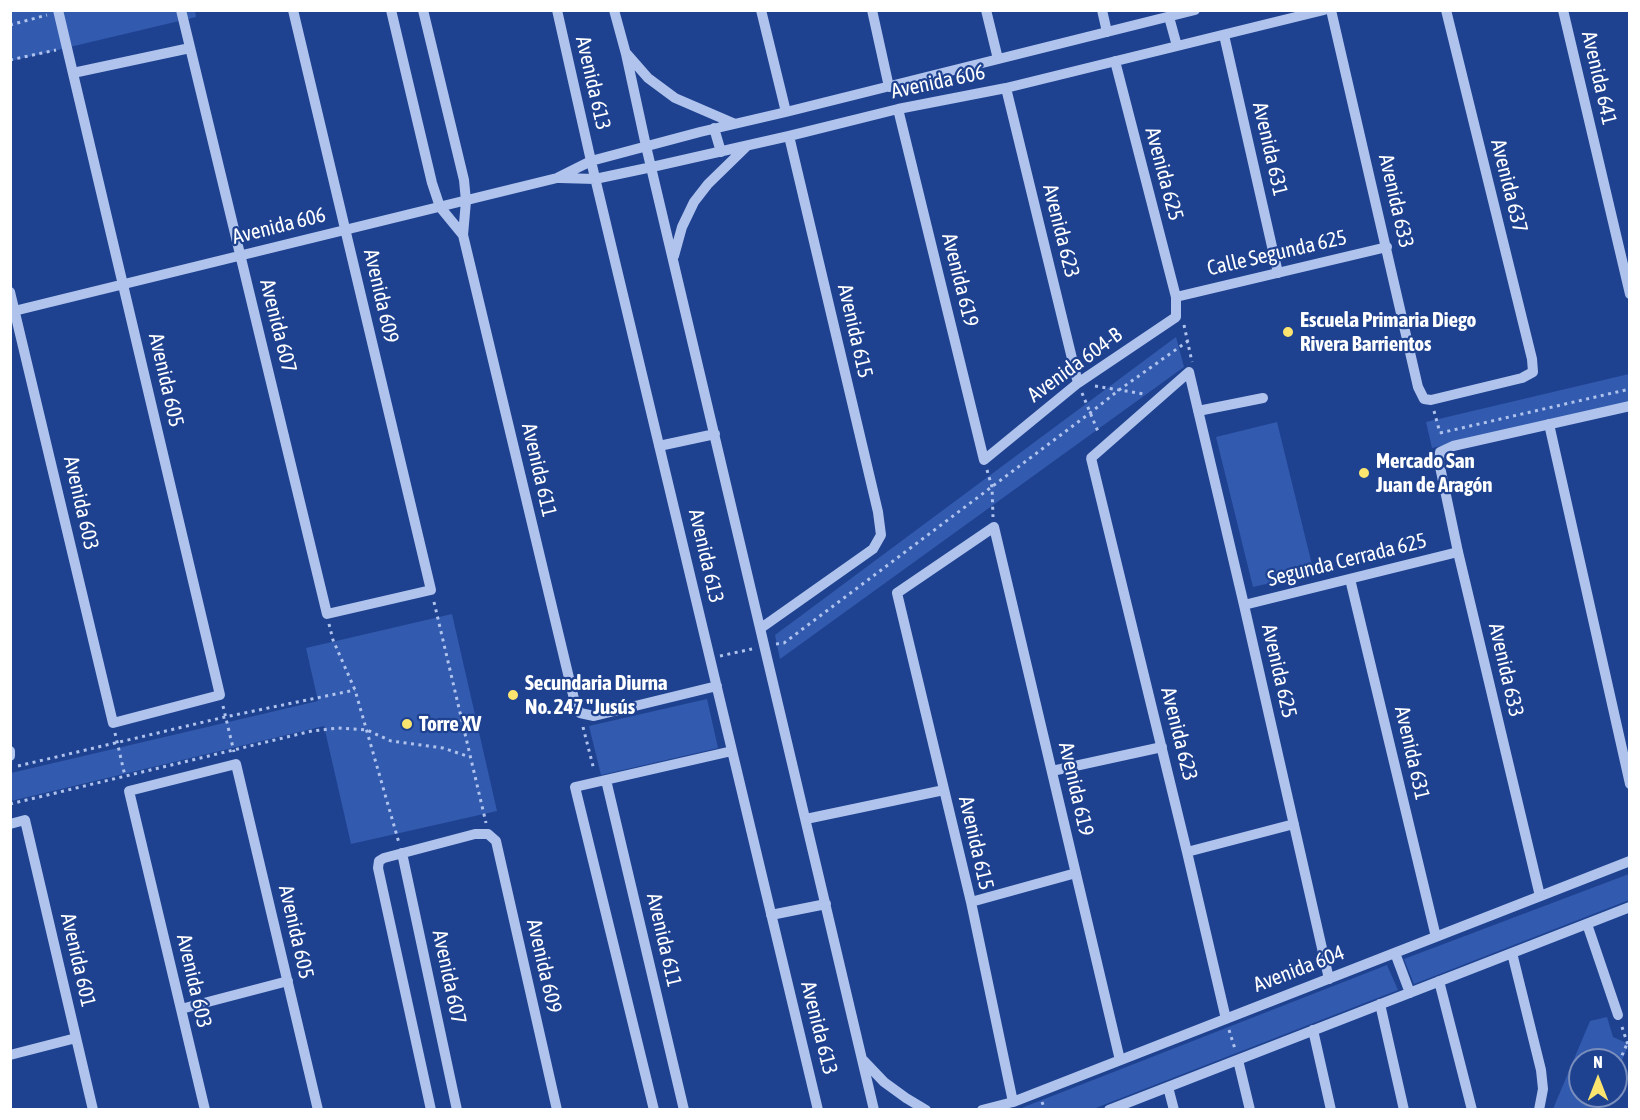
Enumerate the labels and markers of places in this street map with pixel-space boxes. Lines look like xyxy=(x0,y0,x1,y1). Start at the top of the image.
place label: Escuela Primaria Diego Rivera Barrientos xyxy=(1300,307,1476,357)
marker: Escuela Primaria Diego Rivera Barrientos xyxy=(1281,325,1295,339)
place label: Mercado San Juan de Aragón xyxy=(1376,448,1493,498)
marker: Mercado San Juan de Aragón xyxy=(1357,466,1371,480)
place label: Secundaria Diurna No. 247 "Jusús xyxy=(525,670,668,720)
marker: Secundaria Diurna No. 247 "Jusús xyxy=(506,688,520,702)
place label: Torre XV xyxy=(419,711,481,737)
marker: Torre XV xyxy=(400,717,414,731)

